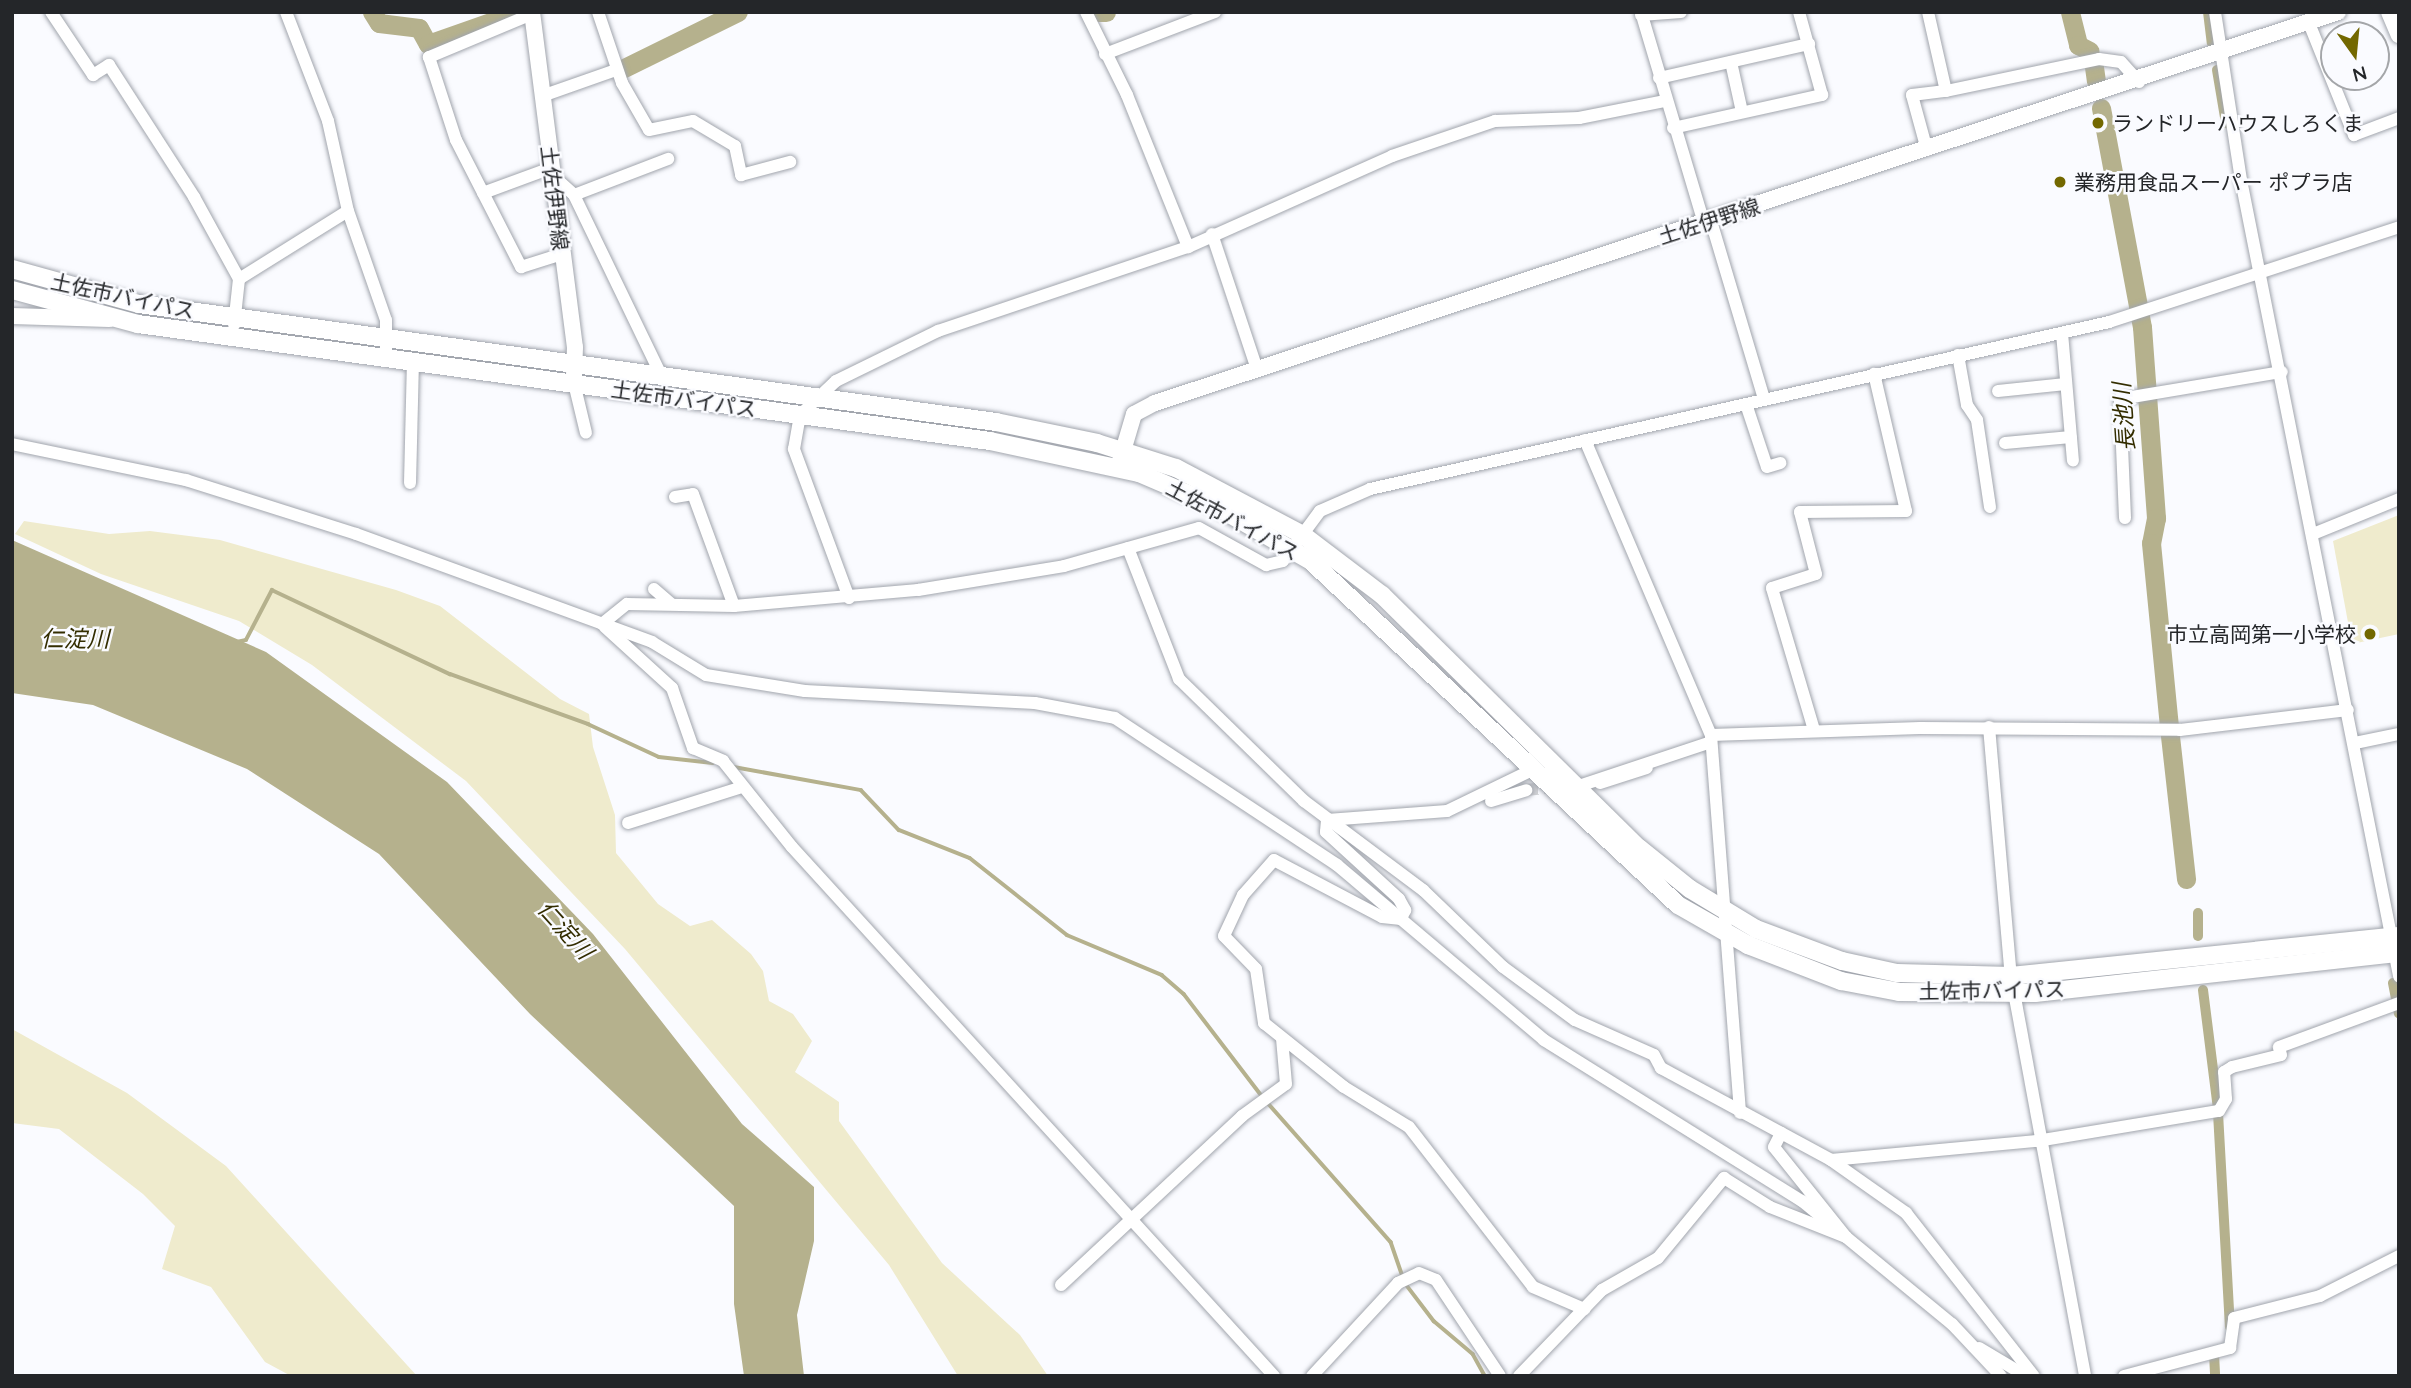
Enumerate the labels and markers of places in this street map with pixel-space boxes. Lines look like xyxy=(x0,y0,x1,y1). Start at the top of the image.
place label: ランドリーハウスしろくま xyxy=(2112,110,2364,136)
marker: ランドリーハウスしろくま xyxy=(2090,115,2106,131)
place label: 業務用食品スーパー ポプラ店 xyxy=(2074,169,2353,195)
marker: 業務用食品スーパー ポプラ店 xyxy=(2052,174,2068,190)
place label: 市立高岡第一小学校 xyxy=(2167,621,2356,647)
marker: 市立高岡第一小学校 xyxy=(2362,626,2378,642)

